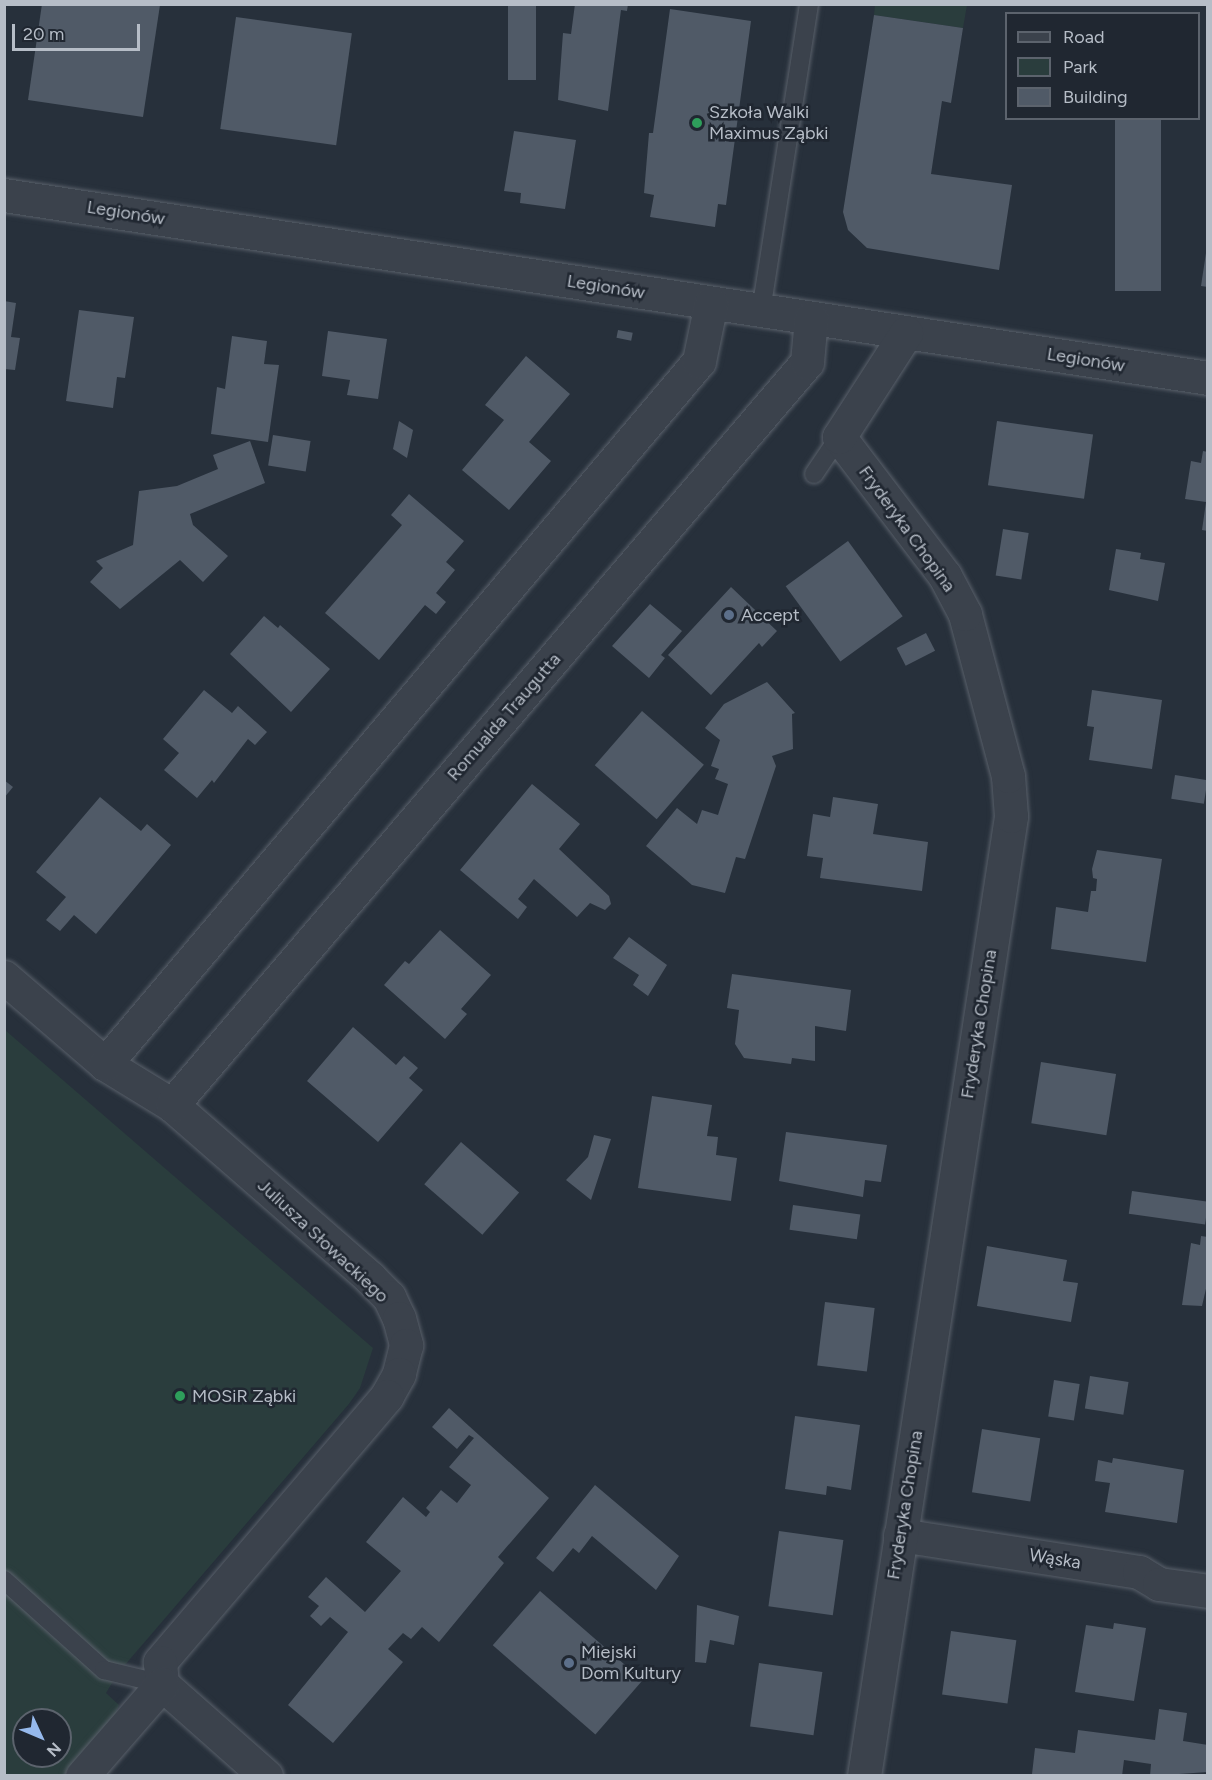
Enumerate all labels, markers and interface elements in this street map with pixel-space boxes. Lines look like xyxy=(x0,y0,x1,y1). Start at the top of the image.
scale bar xyxy=(15,12,142,50)
legend xyxy=(1005,12,1200,120)
text: 20 m xyxy=(23,23,64,45)
text: Road xyxy=(1063,26,1104,48)
text: Park xyxy=(1063,56,1097,78)
text: Building xyxy=(1063,86,1128,108)
place label: Szkoła Walki Maximus Ząbki xyxy=(709,102,828,144)
marker: Szkoła Walki Maximus Ząbki xyxy=(690,116,704,130)
street label: Legionów xyxy=(85,196,167,230)
street label: Legionów xyxy=(565,270,647,304)
street label: Legionów xyxy=(1045,343,1127,377)
street label: Fryderyka Chopina xyxy=(854,462,960,596)
place label: Accept xyxy=(741,604,800,626)
marker: Accept xyxy=(722,608,736,622)
street label: Romualda Traugutta xyxy=(443,649,565,785)
street label: Fryderyka Chopina xyxy=(957,948,1001,1100)
street label: Juliusza Słowackiego xyxy=(253,1175,393,1307)
place label: MOSiR Ząbki xyxy=(192,1385,296,1407)
marker: MOSiR Ząbki xyxy=(173,1389,187,1403)
street label: Fryderyka Chopina xyxy=(883,1429,927,1581)
street label: Wąska xyxy=(1028,1544,1082,1574)
place label: Miejski Dom Kultury xyxy=(581,1642,681,1684)
marker: Miejski Dom Kultury xyxy=(562,1656,576,1670)
north arrow xyxy=(12,1708,72,1768)
text: N xyxy=(43,1738,65,1761)

